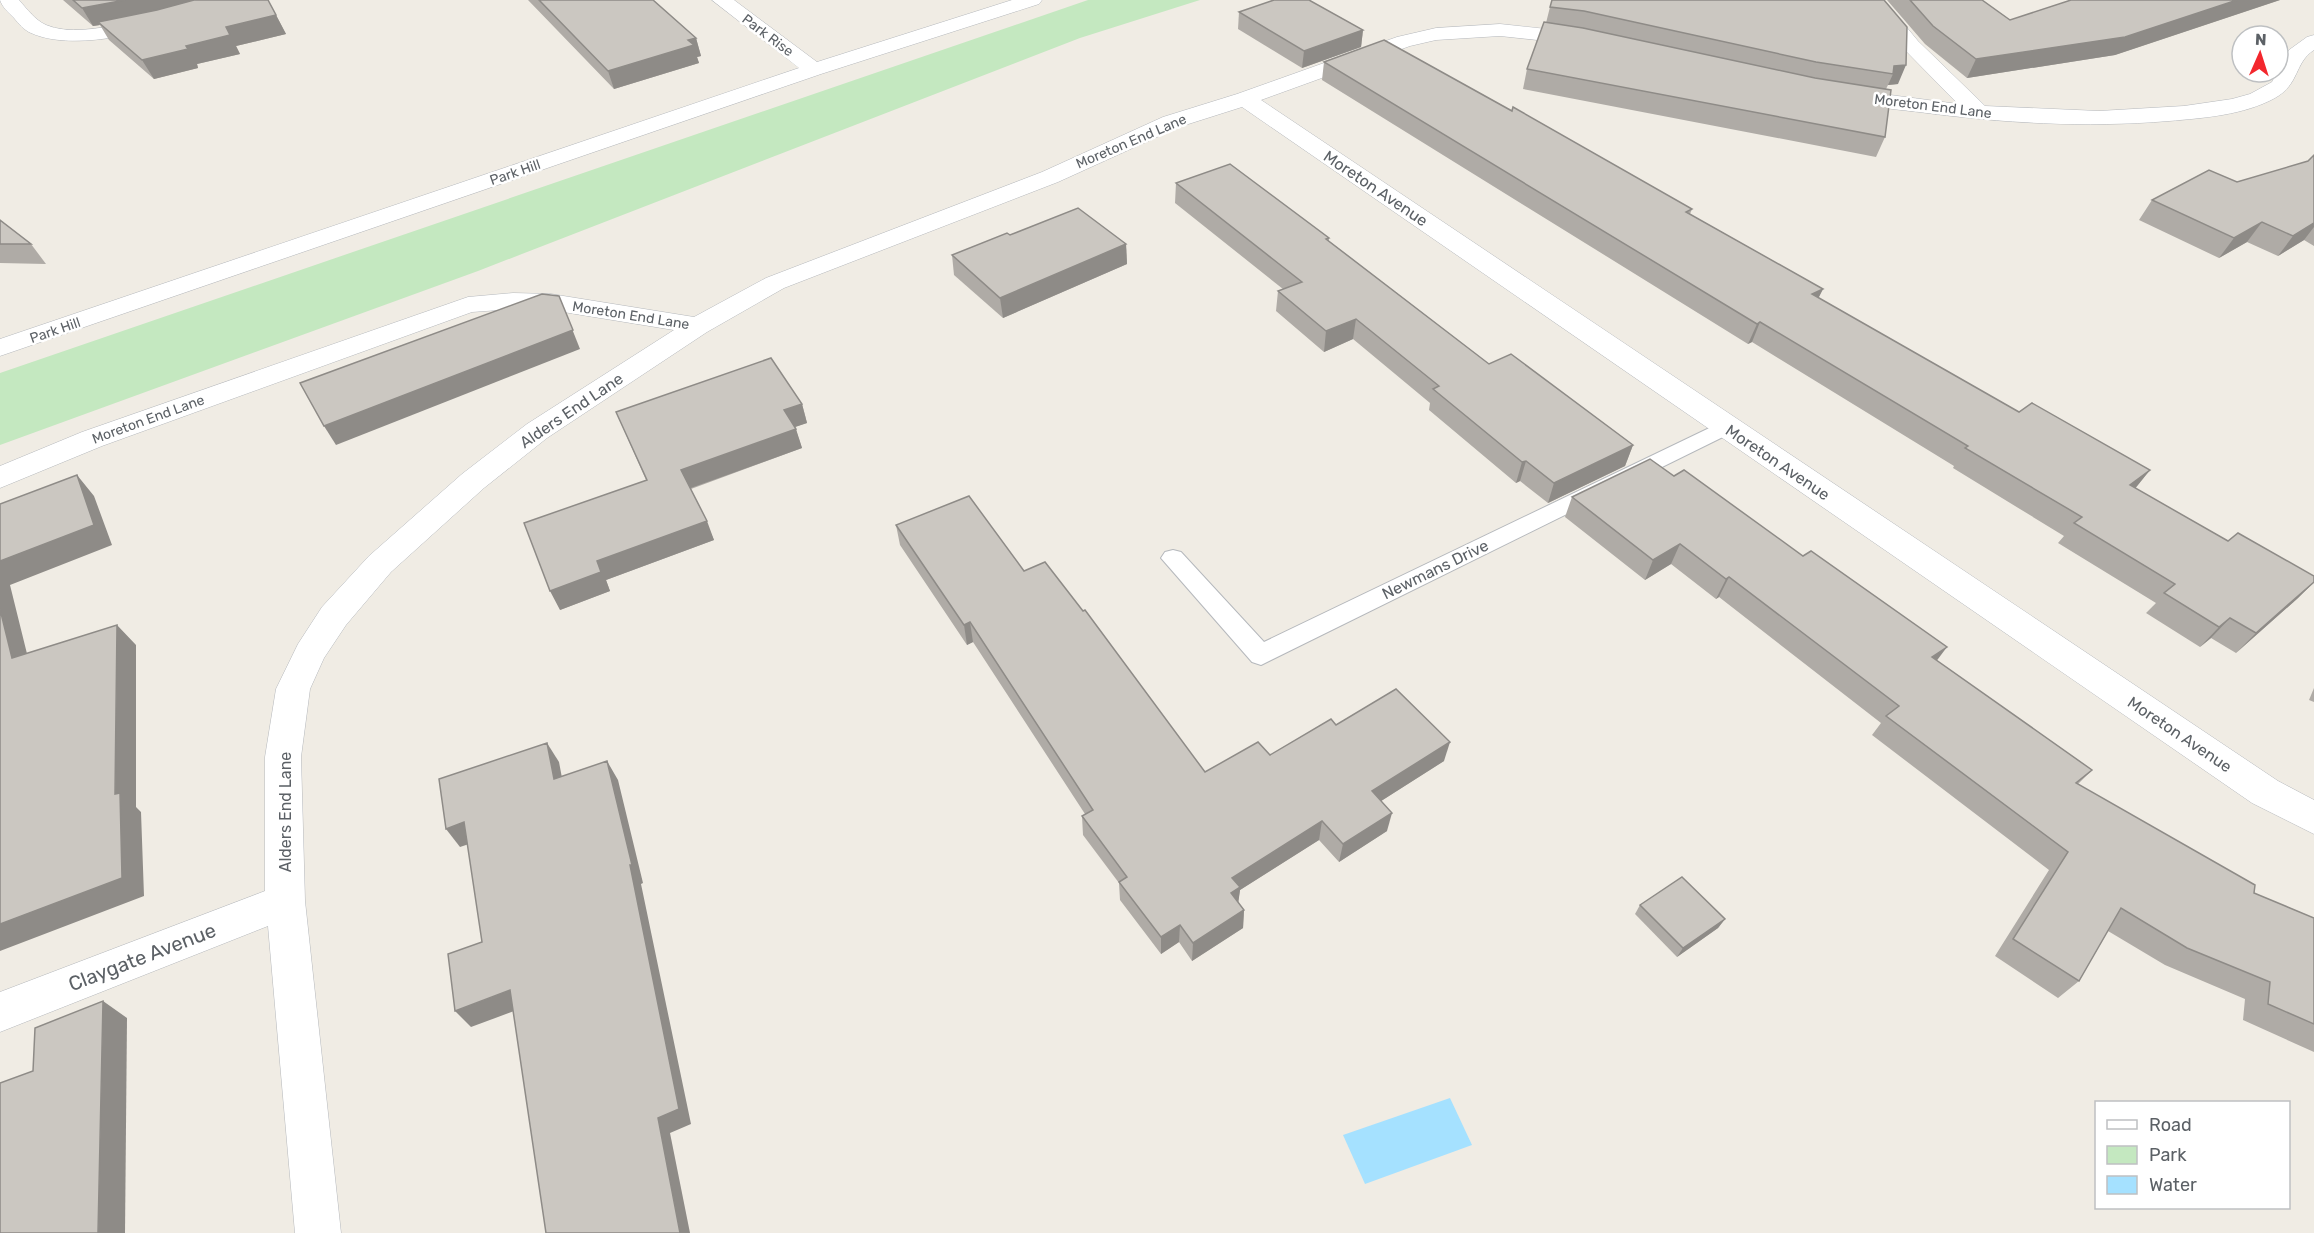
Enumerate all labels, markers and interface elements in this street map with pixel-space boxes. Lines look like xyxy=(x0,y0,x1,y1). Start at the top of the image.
street label: Park Rise xyxy=(739,11,797,60)
north arrow xyxy=(2230,24,2290,84)
text: N xyxy=(2255,30,2267,49)
street label: Moreton End Lane xyxy=(1873,91,1993,122)
street label: Moreton End Lane xyxy=(1073,110,1189,172)
street label: Moreton Avenue xyxy=(1320,147,1431,230)
street label: Park Hill xyxy=(488,156,543,189)
street label: Moreton End Lane xyxy=(571,298,691,333)
street label: Park Hill xyxy=(28,314,83,347)
street label: Alders End Lane xyxy=(516,369,627,452)
street label: Moreton End Lane xyxy=(90,391,207,448)
street label: Moreton Avenue xyxy=(1722,421,1833,504)
street label: Newmans Drive xyxy=(1379,535,1492,603)
street label: Moreton Avenue xyxy=(2124,693,2235,776)
street label: Alders End Lane xyxy=(276,752,295,872)
street label: Claygate Avenue xyxy=(65,918,219,996)
legend xyxy=(2095,1101,2290,1209)
text: Road xyxy=(2149,1114,2192,1136)
text: Park xyxy=(2149,1144,2187,1166)
text: Water xyxy=(2149,1174,2197,1196)

